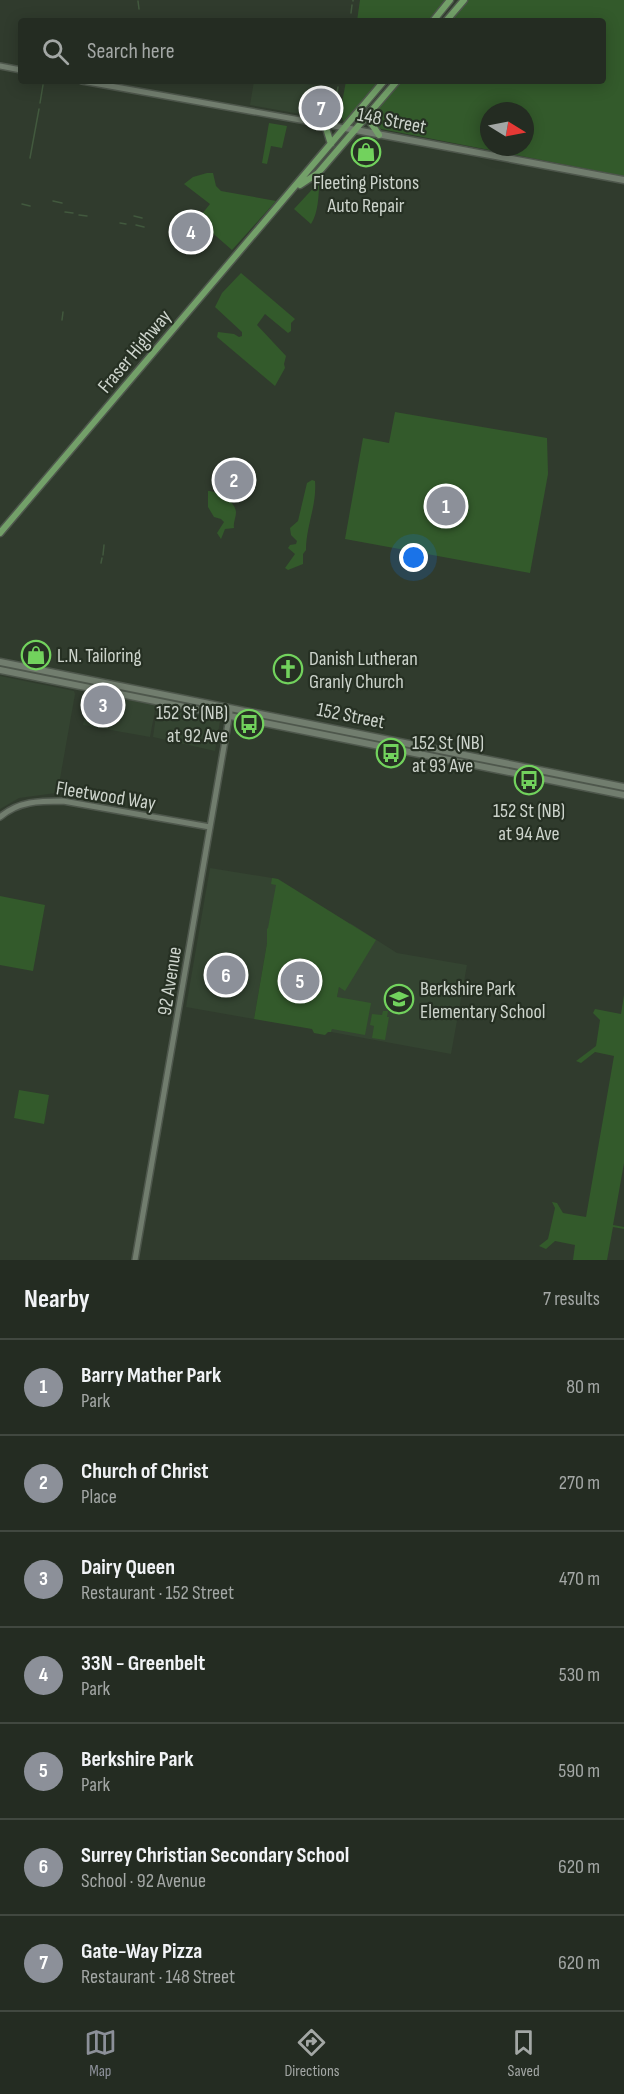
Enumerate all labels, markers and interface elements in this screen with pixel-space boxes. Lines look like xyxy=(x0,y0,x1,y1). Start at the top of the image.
search box xyxy=(18,18,606,84)
icon: search xyxy=(39,35,72,68)
text: Search here xyxy=(87,38,174,65)
pin: 7 xyxy=(302,86,340,130)
north arrow xyxy=(480,102,534,156)
street label: 148 Street xyxy=(355,103,428,139)
shop icon: Fleeting Pistons Auto Repair xyxy=(350,136,382,168)
place label: Fleeting Pistons Auto Repair xyxy=(313,171,419,218)
pin: 4 xyxy=(172,210,210,254)
street label: Fraser Highway xyxy=(93,305,177,398)
pin: 2 xyxy=(214,458,254,502)
pin: 1 xyxy=(426,484,466,528)
your location xyxy=(399,543,428,572)
shop icon: L.N. Tailoring xyxy=(20,639,52,671)
place label: L.N. Tailoring xyxy=(57,644,142,668)
place label: Danish Lutheran Granly Church xyxy=(309,647,418,694)
church icon: Danish Lutheran Granly Church xyxy=(272,653,304,685)
pin: 3 xyxy=(84,682,122,728)
street label: 152 Street xyxy=(315,698,387,734)
place label: 152 St (NB) at 92 Ave xyxy=(156,701,228,748)
bus stop icon: 152 St (NB) at 92 Ave xyxy=(233,708,265,740)
place label: 152 St (NB) at 93 Ave xyxy=(412,731,484,778)
bus stop icon: 152 St (NB) at 93 Ave xyxy=(375,737,407,769)
bus stop icon: 152 St (NB) at 94 Ave xyxy=(513,764,545,796)
street label: Fleetwood Way xyxy=(54,776,158,816)
place label: 152 St (NB) at 94 Ave xyxy=(493,799,565,846)
street label: 92 Avenue xyxy=(153,945,187,1017)
pin: 6 xyxy=(206,952,246,998)
pin: 5 xyxy=(280,958,320,1004)
place label: Berkshire Park Elementary School xyxy=(420,977,546,1024)
school or university icon: Berkshire Park Elementary School xyxy=(383,983,415,1015)
text: Nearby xyxy=(24,1284,90,1315)
text: 7 results xyxy=(543,1287,600,1311)
text: Barry Mather Park xyxy=(81,1362,221,1389)
text: 1 xyxy=(40,1375,47,1399)
text: 80 m xyxy=(566,1375,600,1399)
text: Park xyxy=(81,1389,110,1413)
text: Church of Christ xyxy=(81,1458,209,1485)
text: 2 xyxy=(39,1471,48,1495)
text: 270 m xyxy=(559,1471,600,1495)
text: Place xyxy=(81,1485,117,1509)
text: Dairy Queen xyxy=(81,1554,175,1581)
text: 3 xyxy=(39,1567,48,1591)
text: 470 m xyxy=(559,1567,600,1591)
text: Restaurant · 152 Street xyxy=(81,1581,234,1605)
text: 33N - Greenbelt xyxy=(81,1650,205,1677)
text: 4 xyxy=(39,1663,48,1687)
text: 530 m xyxy=(559,1663,600,1687)
text: Park xyxy=(81,1677,110,1701)
text: Berkshire Park xyxy=(81,1746,194,1773)
text: 5 xyxy=(39,1759,48,1783)
text: 590 m xyxy=(558,1759,600,1783)
text: Park xyxy=(81,1773,110,1797)
text: Surrey Christian Secondary School xyxy=(81,1842,349,1869)
text: 6 xyxy=(39,1855,48,1879)
text: 620 m xyxy=(558,1855,600,1879)
text: School · 92 Avenue xyxy=(81,1869,206,1893)
text: Gate-Way Pizza xyxy=(81,1938,202,1965)
text: 7 xyxy=(39,1951,48,1975)
text: 620 m xyxy=(558,1951,600,1975)
text: Restaurant · 148 Street xyxy=(81,1965,235,1989)
tab: Map xyxy=(84,2026,117,2081)
tab: Directions xyxy=(284,2026,340,2081)
tab: Saved xyxy=(507,2026,540,2081)

